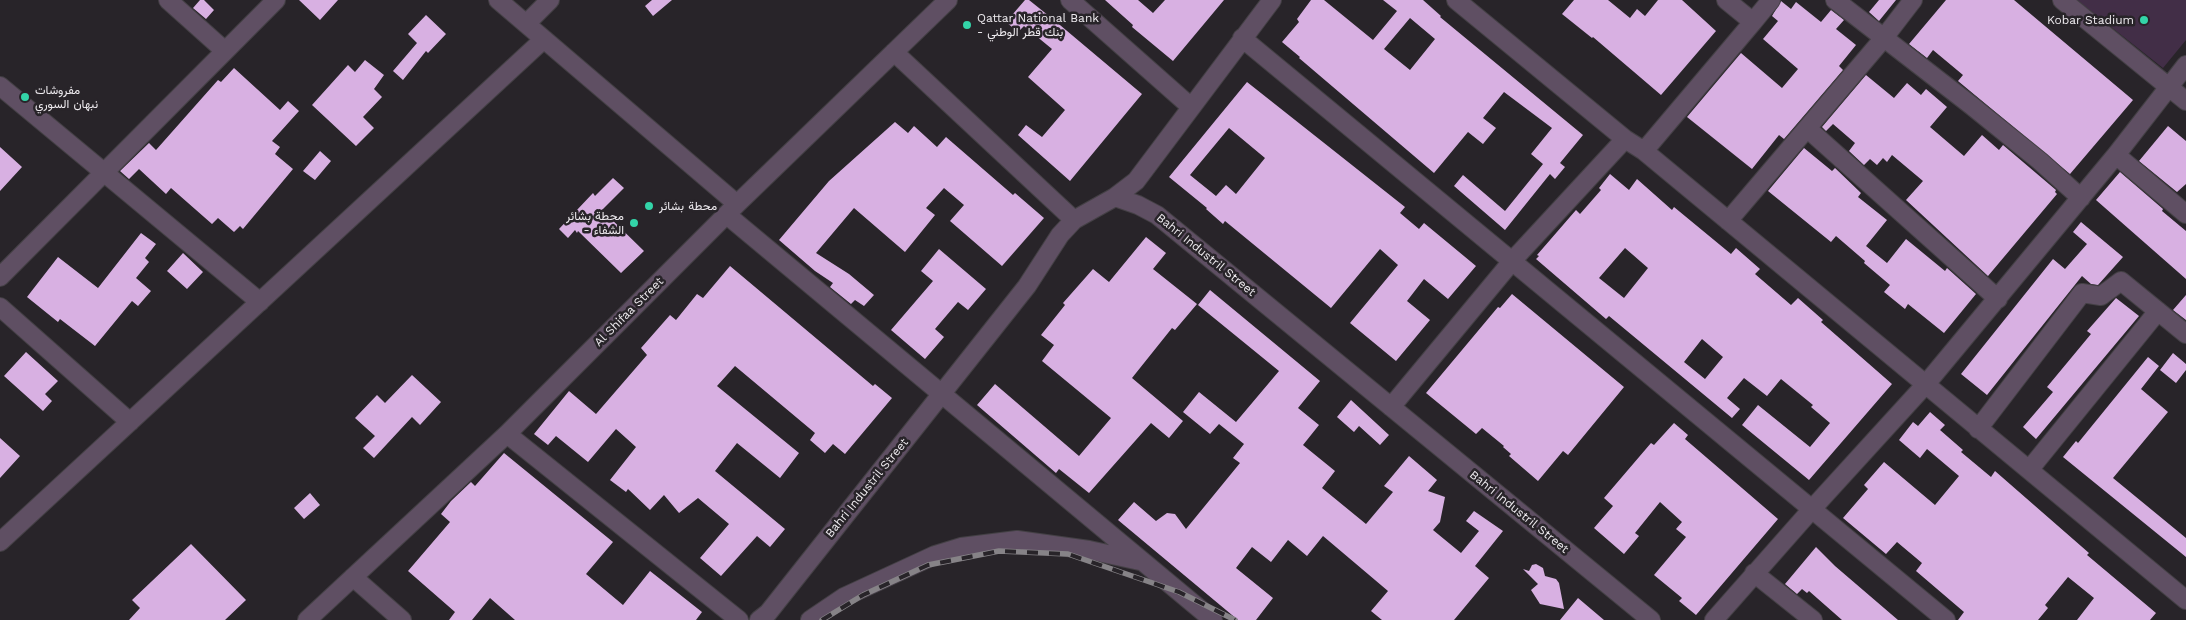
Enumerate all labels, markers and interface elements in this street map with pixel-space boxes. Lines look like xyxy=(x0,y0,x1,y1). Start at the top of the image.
place label: Qattar National Bank - بنك قطر الوطني xyxy=(977,11,1099,39)
place label: Kobar Stadium xyxy=(2047,13,2134,27)
marker: Kobar Stadium xyxy=(2138,14,2150,26)
marker: Qattar National Bank - بنك قطر الوطني xyxy=(961,19,973,31)
place label: مفروشات نبهان السوري xyxy=(35,83,98,111)
marker: مفروشات نبهان السوري xyxy=(19,91,31,103)
place label: محطة بشائر xyxy=(659,199,717,213)
marker: محطة بشائر xyxy=(643,200,655,212)
place label: محطة بشائر - الشفاء xyxy=(566,209,624,237)
street label: Bahri Industril Street xyxy=(1154,211,1258,299)
marker: محطة بشائر - الشفاء xyxy=(628,217,640,229)
street label: Al Shifaa Street xyxy=(591,274,667,350)
street label: Bahri Industril Street xyxy=(823,436,911,540)
street label: Bahri Industril Street xyxy=(1467,468,1571,556)

